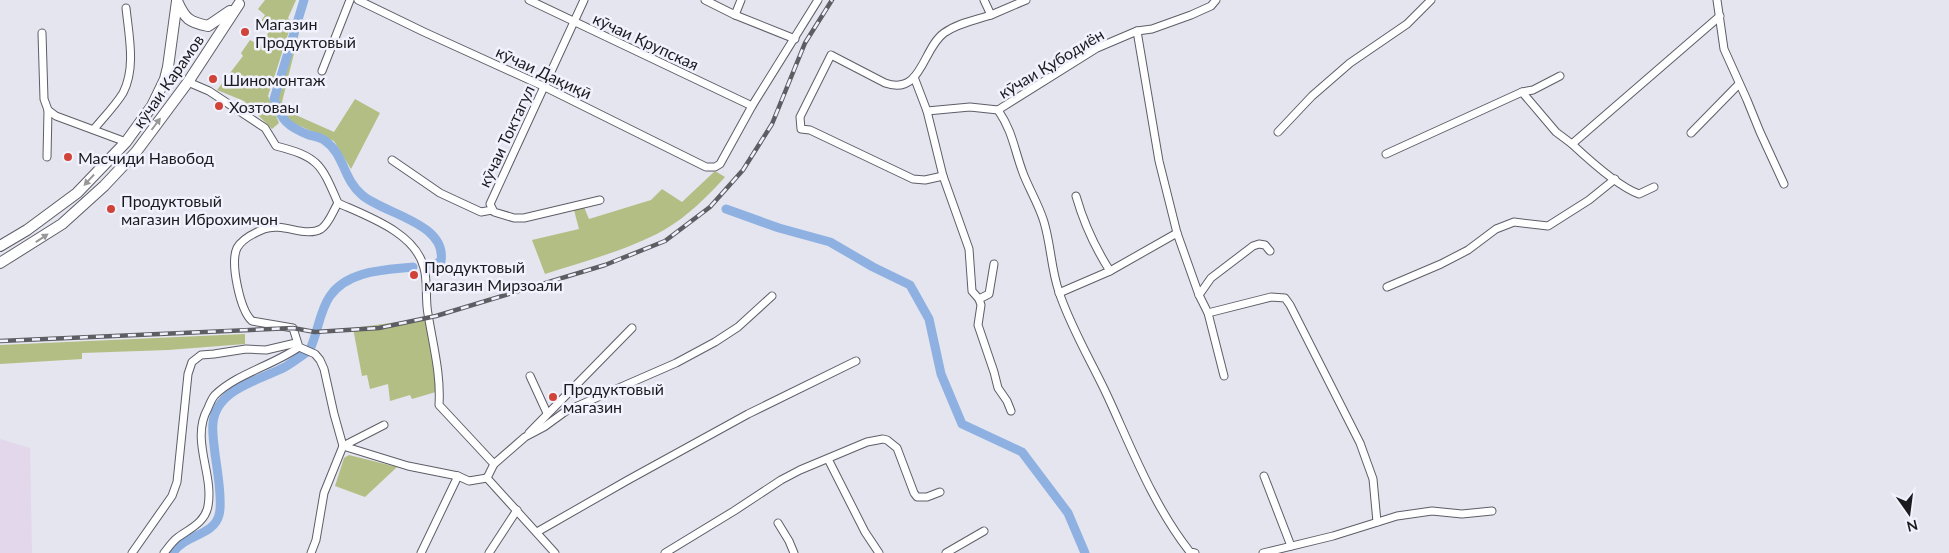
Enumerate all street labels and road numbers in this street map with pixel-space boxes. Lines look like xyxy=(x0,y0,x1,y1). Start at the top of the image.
street label: кӯчаи Крупская xyxy=(590,8,702,74)
street label: кӯчаи Қубодиён xyxy=(995,24,1107,102)
street label: кӯчаи Карамов xyxy=(129,31,207,131)
street label: кӯчаи Дақиқӣ xyxy=(493,42,595,102)
street label: кӯчаи Токтагул xyxy=(474,82,538,190)

